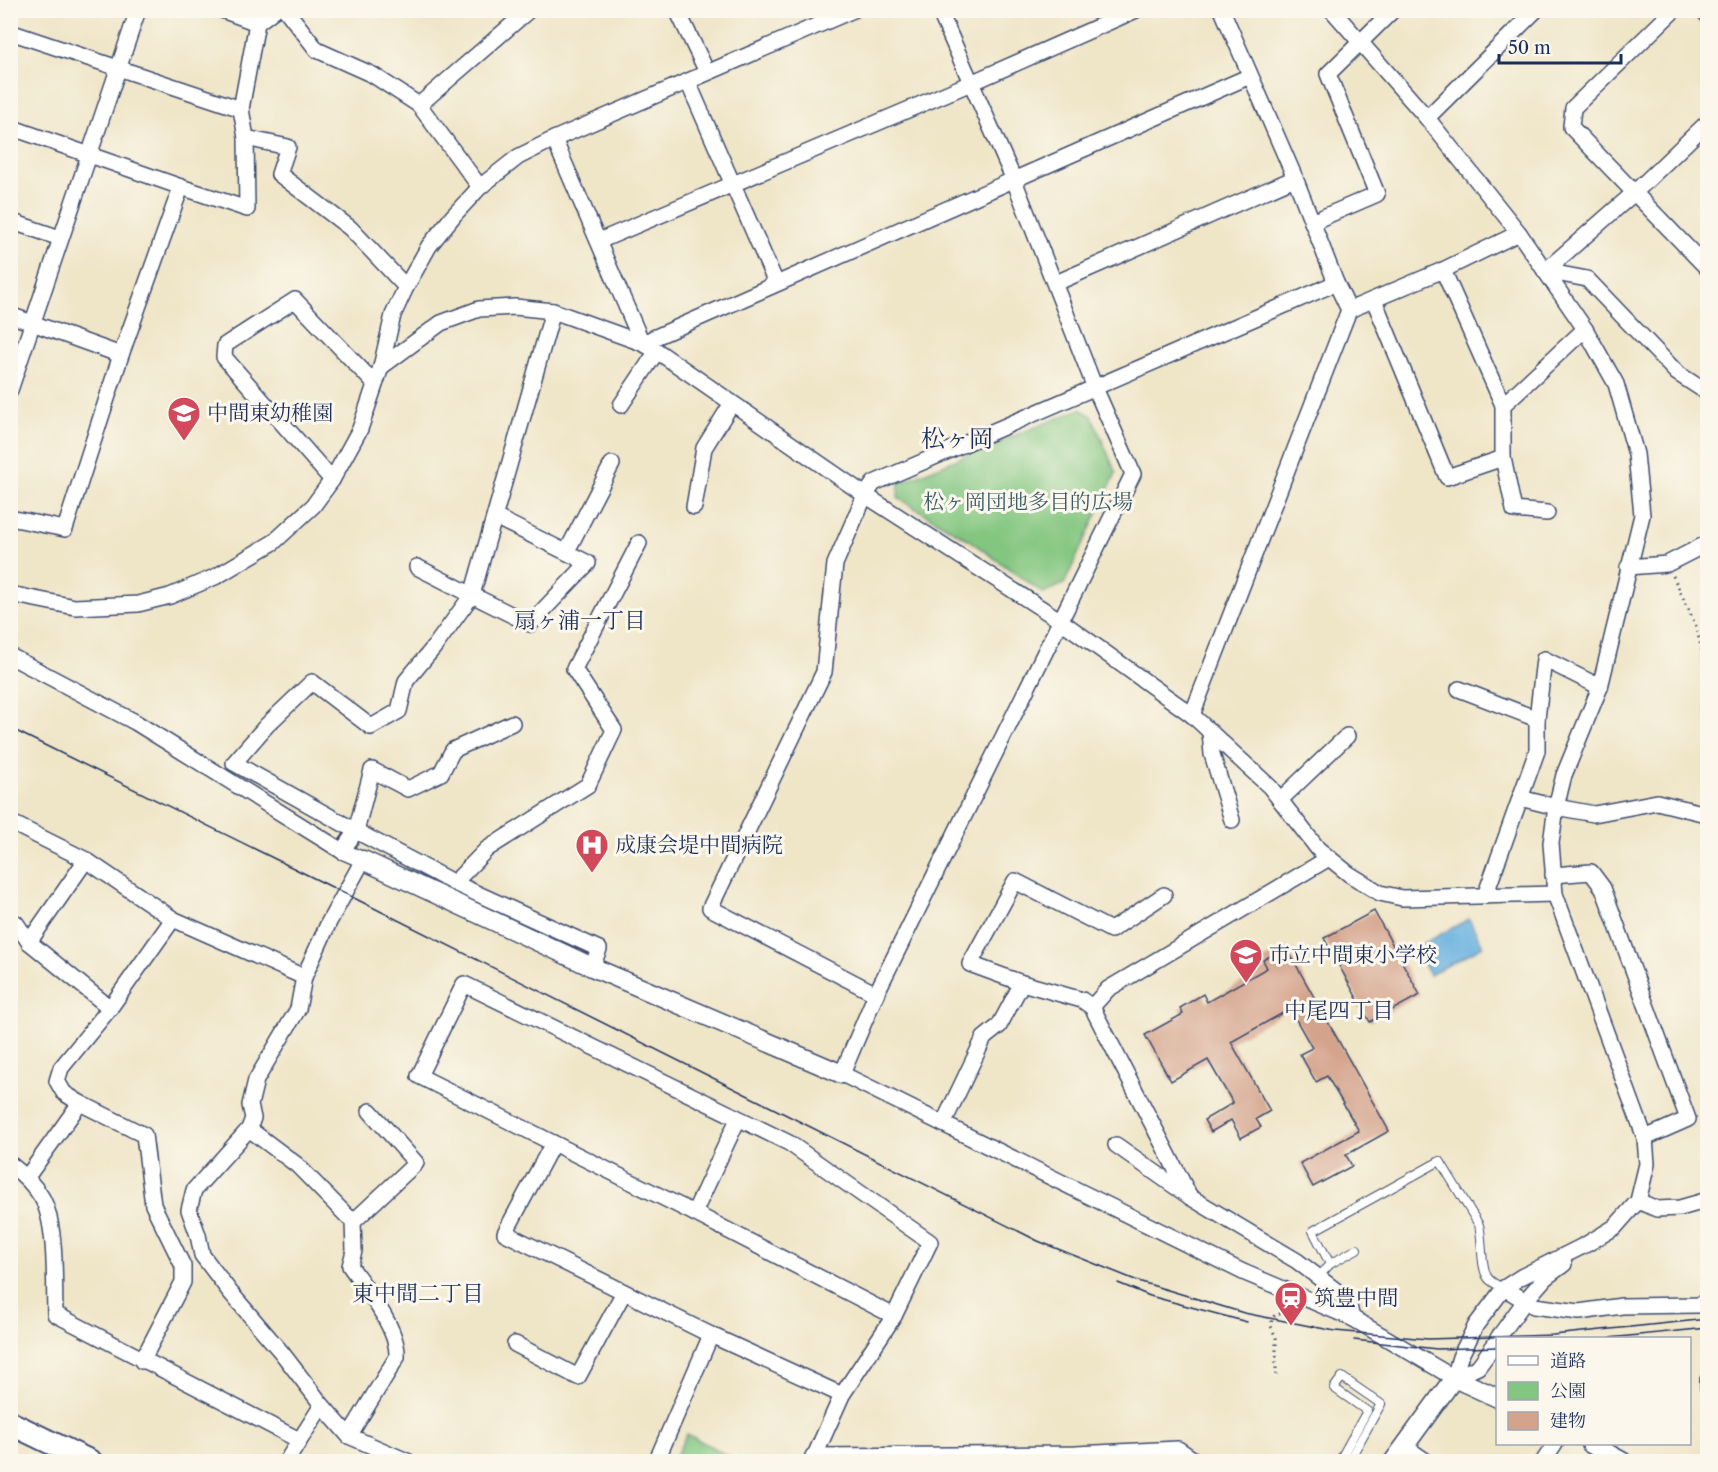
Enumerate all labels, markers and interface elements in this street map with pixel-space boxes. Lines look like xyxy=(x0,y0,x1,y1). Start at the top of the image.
scale bar xyxy=(1499,27,1620,65)
text: 50 m xyxy=(1508,37,1551,59)
school or university icon: 中間東幼稚園 xyxy=(166,395,202,442)
place label: 中間東幼稚園 xyxy=(207,400,333,425)
district label: 松ヶ岡 xyxy=(921,424,993,453)
park label: 松ヶ岡団地多目的広場 xyxy=(923,489,1133,514)
district label: 扇ヶ浦一丁目 xyxy=(514,607,646,634)
hospital icon: 成康会堤中間病院 xyxy=(574,827,610,874)
place label: 成康会堤中間病院 xyxy=(615,832,783,857)
school or university icon: 市立中間東小学校 xyxy=(1228,937,1264,984)
place label: 市立中間東小学校 xyxy=(1269,942,1437,967)
district label: 中尾四丁目 xyxy=(1284,997,1394,1024)
district label: 東中間二丁目 xyxy=(352,1280,484,1307)
station icon: 筑豊中間 xyxy=(1273,1280,1309,1327)
place label: 筑豊中間 xyxy=(1314,1285,1398,1310)
legend xyxy=(1496,1337,1691,1445)
text: 道路 xyxy=(1550,1350,1586,1372)
text: 公園 xyxy=(1550,1380,1586,1402)
text: 建物 xyxy=(1550,1410,1586,1432)

